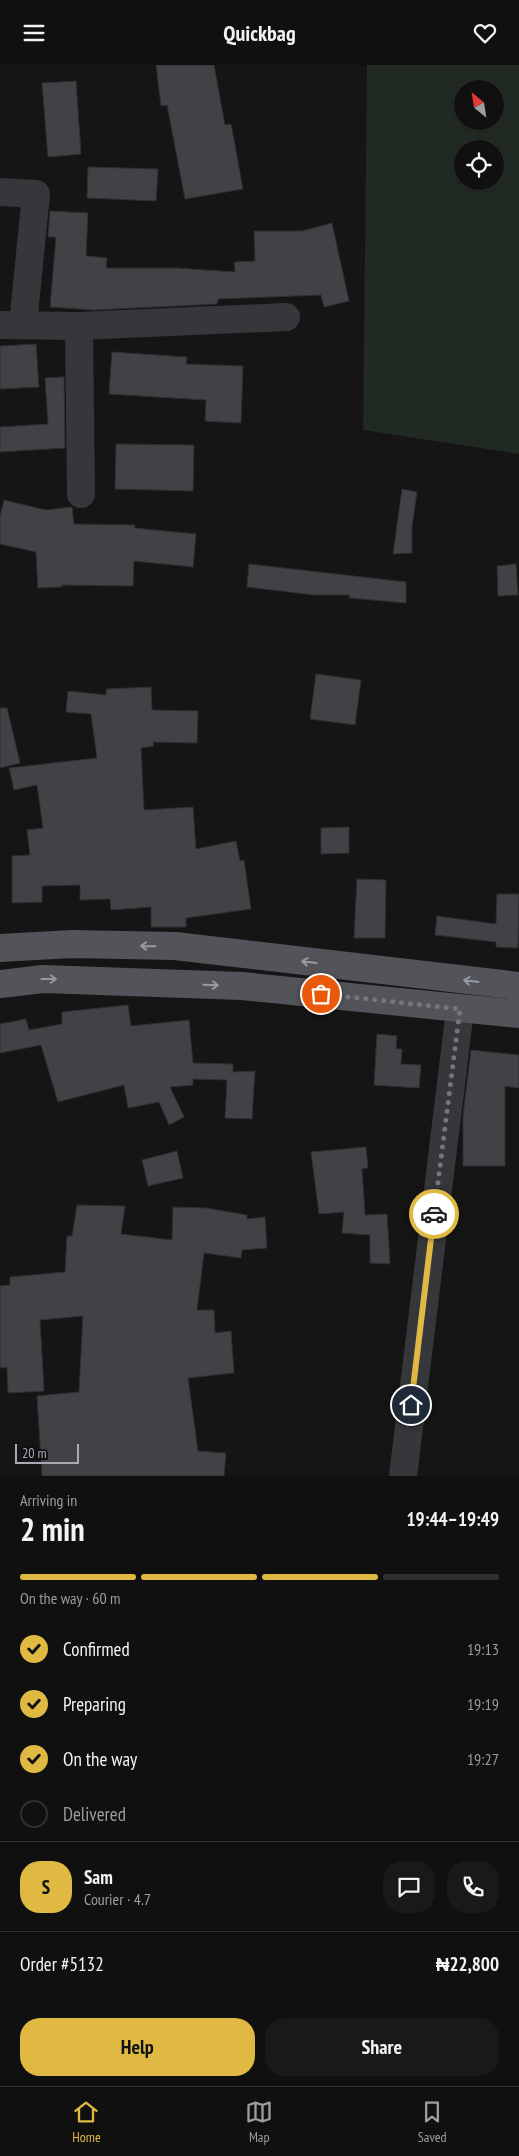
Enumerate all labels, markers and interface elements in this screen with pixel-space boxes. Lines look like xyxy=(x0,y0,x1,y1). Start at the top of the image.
icon: menu xyxy=(20,19,48,47)
text: Quickbag xyxy=(223,19,296,47)
icon: heart xyxy=(471,19,499,47)
north arrow xyxy=(454,80,504,130)
map controls xyxy=(454,80,504,190)
button: locate xyxy=(454,140,504,190)
one-way arrow xyxy=(140,941,156,951)
one-way arrow xyxy=(301,957,317,967)
pin xyxy=(300,973,342,1015)
one-way arrow xyxy=(40,974,56,984)
one-way arrow xyxy=(463,976,479,986)
one-way arrow xyxy=(203,980,219,989)
icon: bag xyxy=(307,980,335,1008)
courier xyxy=(409,1189,459,1239)
icon: car xyxy=(420,1200,448,1228)
pin xyxy=(390,1384,432,1426)
icon: home xyxy=(397,1391,425,1419)
scale bar xyxy=(15,1441,79,1464)
text: 20 m xyxy=(22,1444,47,1462)
text: Arriving in xyxy=(20,1490,77,1510)
text: 19:44–19:49 xyxy=(406,1507,499,1531)
text: 2 min xyxy=(20,1508,85,1550)
text: On the way · 60 m xyxy=(20,1588,120,1608)
icon: check xyxy=(20,1635,48,1663)
text: Confirmed xyxy=(63,1637,130,1661)
text: 19:13 xyxy=(467,1639,499,1659)
icon: check xyxy=(20,1690,48,1718)
text: Preparing xyxy=(63,1692,126,1716)
text: 19:19 xyxy=(467,1694,499,1714)
icon: check xyxy=(20,1745,48,1773)
text: On the way xyxy=(63,1747,137,1771)
text: 19:27 xyxy=(467,1749,499,1769)
text: Delivered xyxy=(63,1802,126,1826)
button: chat xyxy=(383,1861,435,1913)
button: phone xyxy=(447,1861,499,1913)
text: Sam xyxy=(84,1865,113,1889)
text: S xyxy=(42,1875,50,1899)
text: Courier · 4.7 xyxy=(84,1889,151,1909)
text: Order #5132 xyxy=(20,1952,104,1976)
text: ₦22,800 xyxy=(436,1952,499,1976)
button: Help xyxy=(20,2018,255,2076)
button: Share xyxy=(265,2018,499,2076)
tab: Home xyxy=(72,2098,101,2146)
tab: Map xyxy=(245,2098,273,2146)
tab: Saved xyxy=(418,2098,447,2146)

